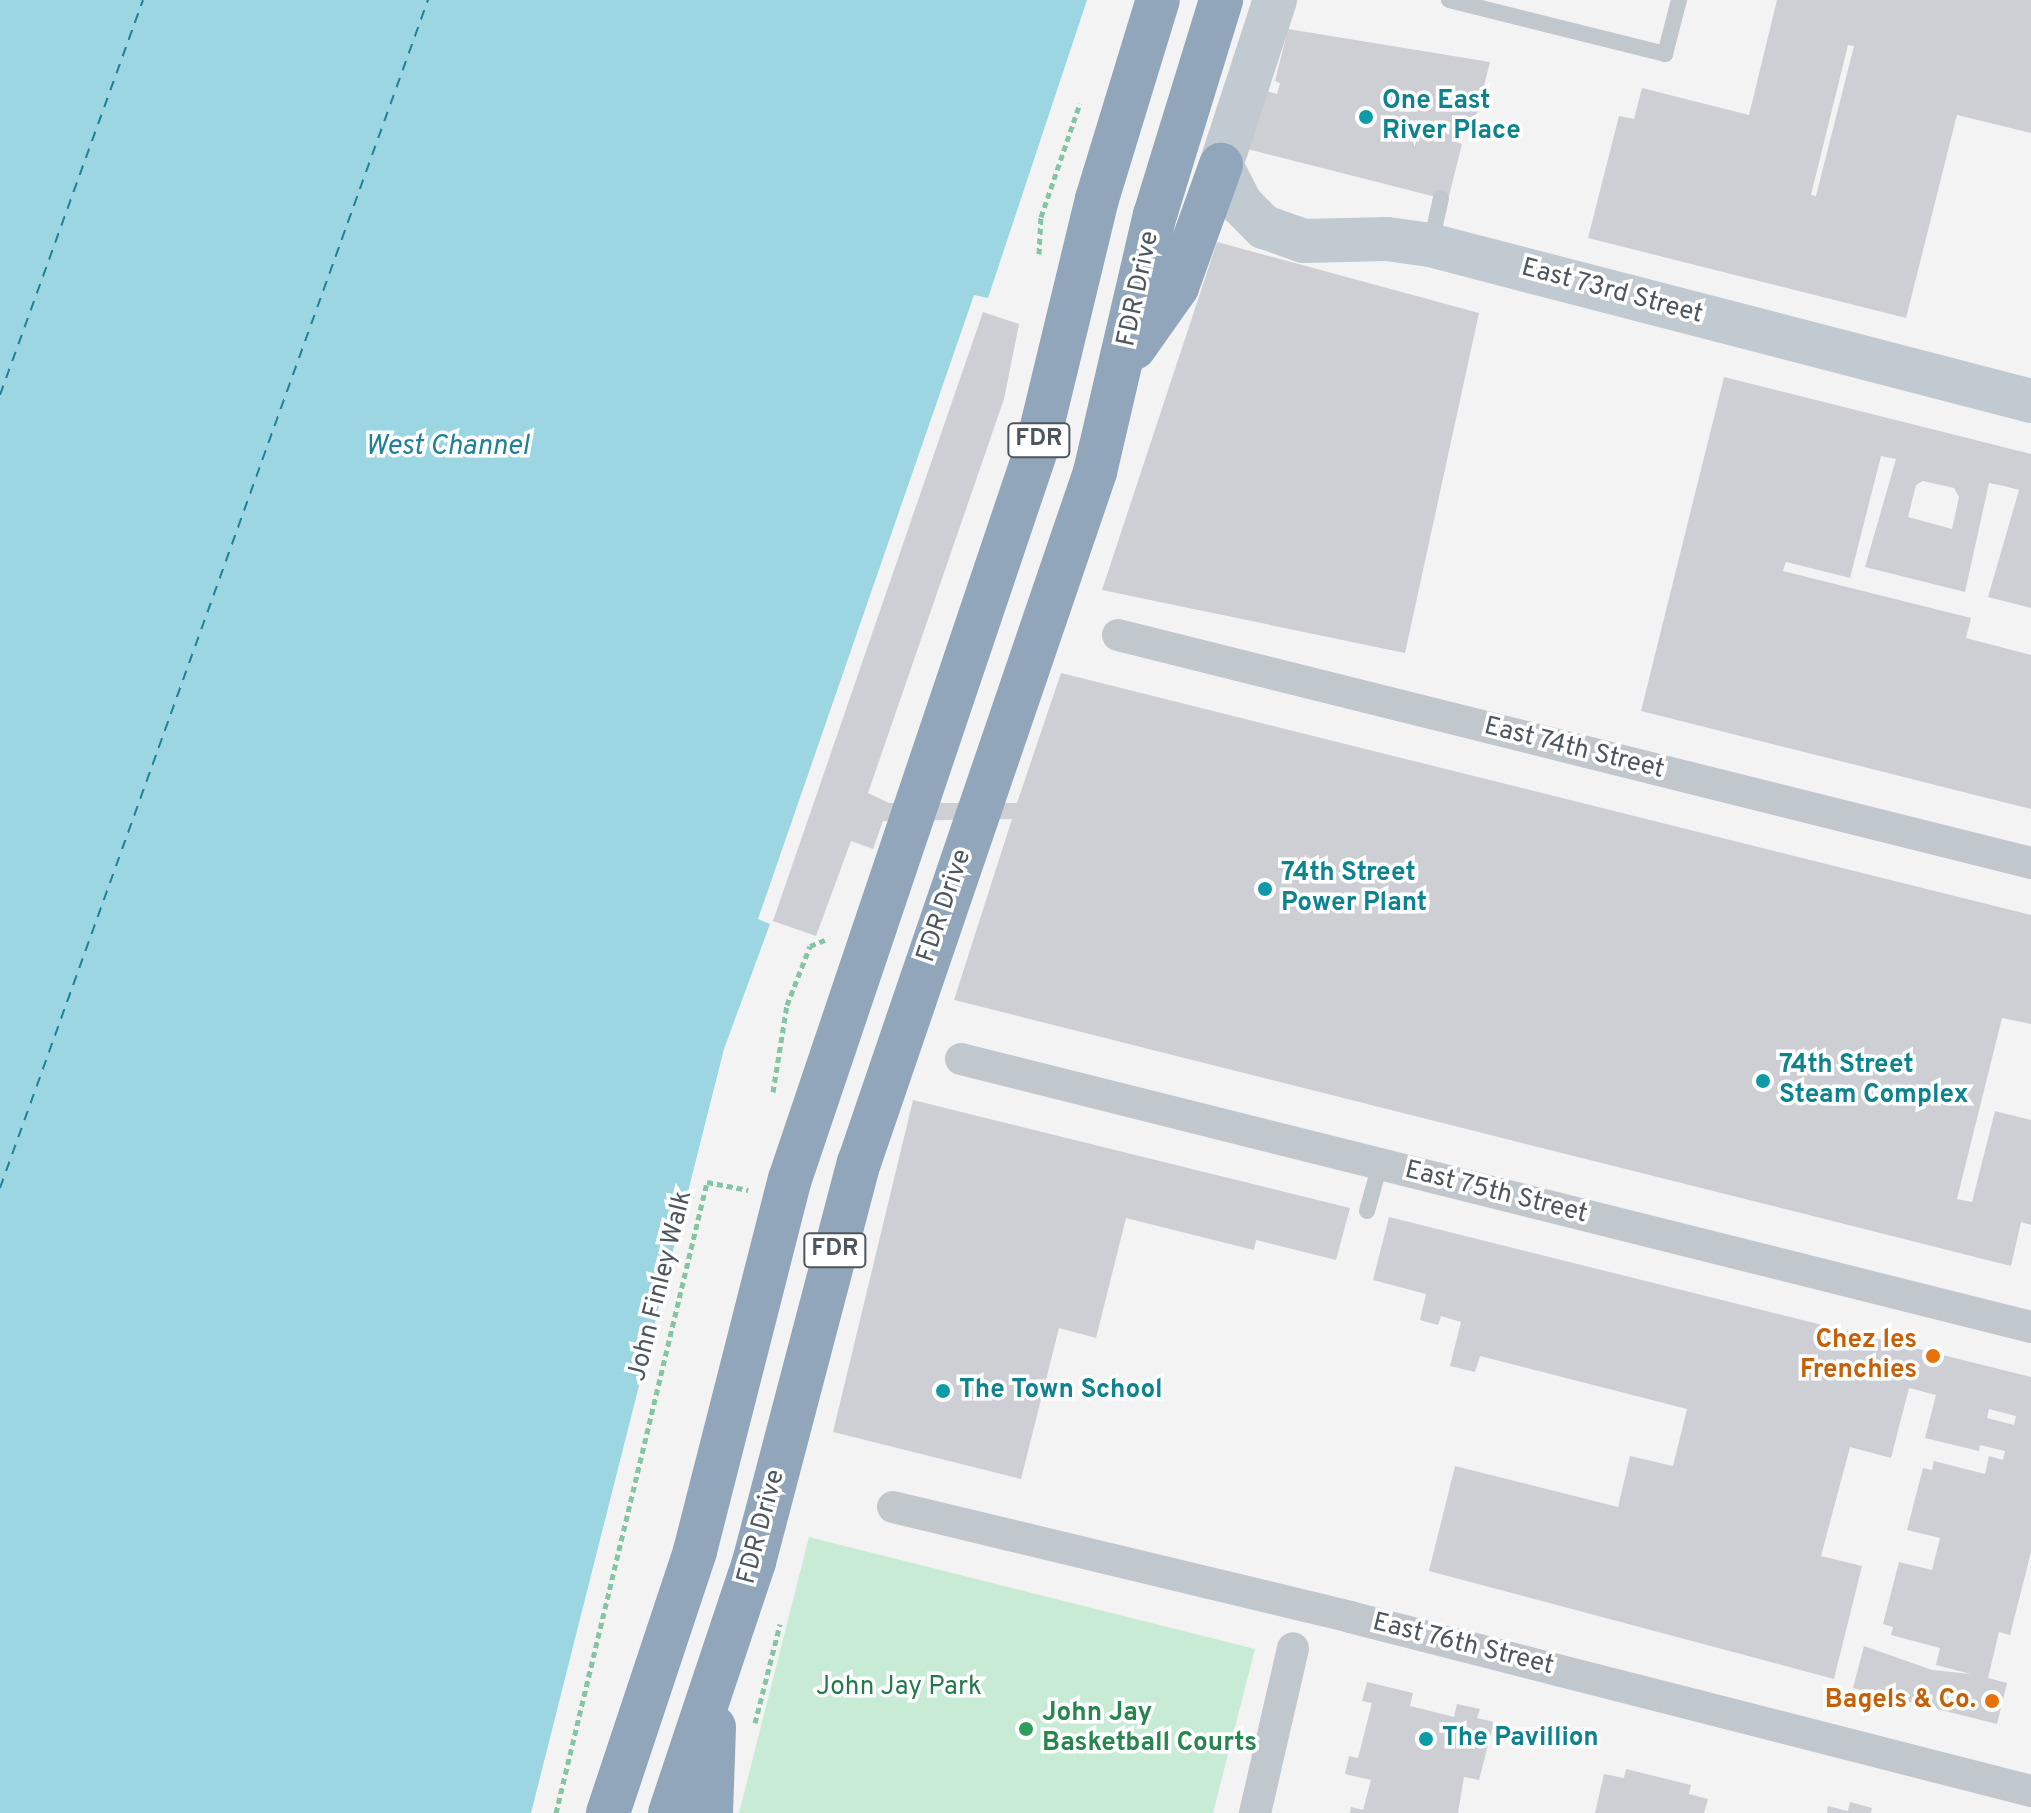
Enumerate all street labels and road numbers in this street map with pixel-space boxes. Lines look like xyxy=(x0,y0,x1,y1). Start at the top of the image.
street label: FDR Drive xyxy=(1112,228,1166,350)
street label: East 73rd Street xyxy=(1517,253,1707,331)
road number: FDR xyxy=(1007,420,1071,460)
street label: East 74th Street xyxy=(1480,711,1668,787)
street label: FDR Drive xyxy=(911,846,979,966)
street label: East 75th Street xyxy=(1401,1155,1591,1231)
street label: John Finley Walk xyxy=(622,1187,700,1385)
road number: FDR xyxy=(803,1230,867,1270)
street label: FDR Drive xyxy=(732,1466,792,1588)
street label: East 76th Street xyxy=(1369,1607,1557,1683)

